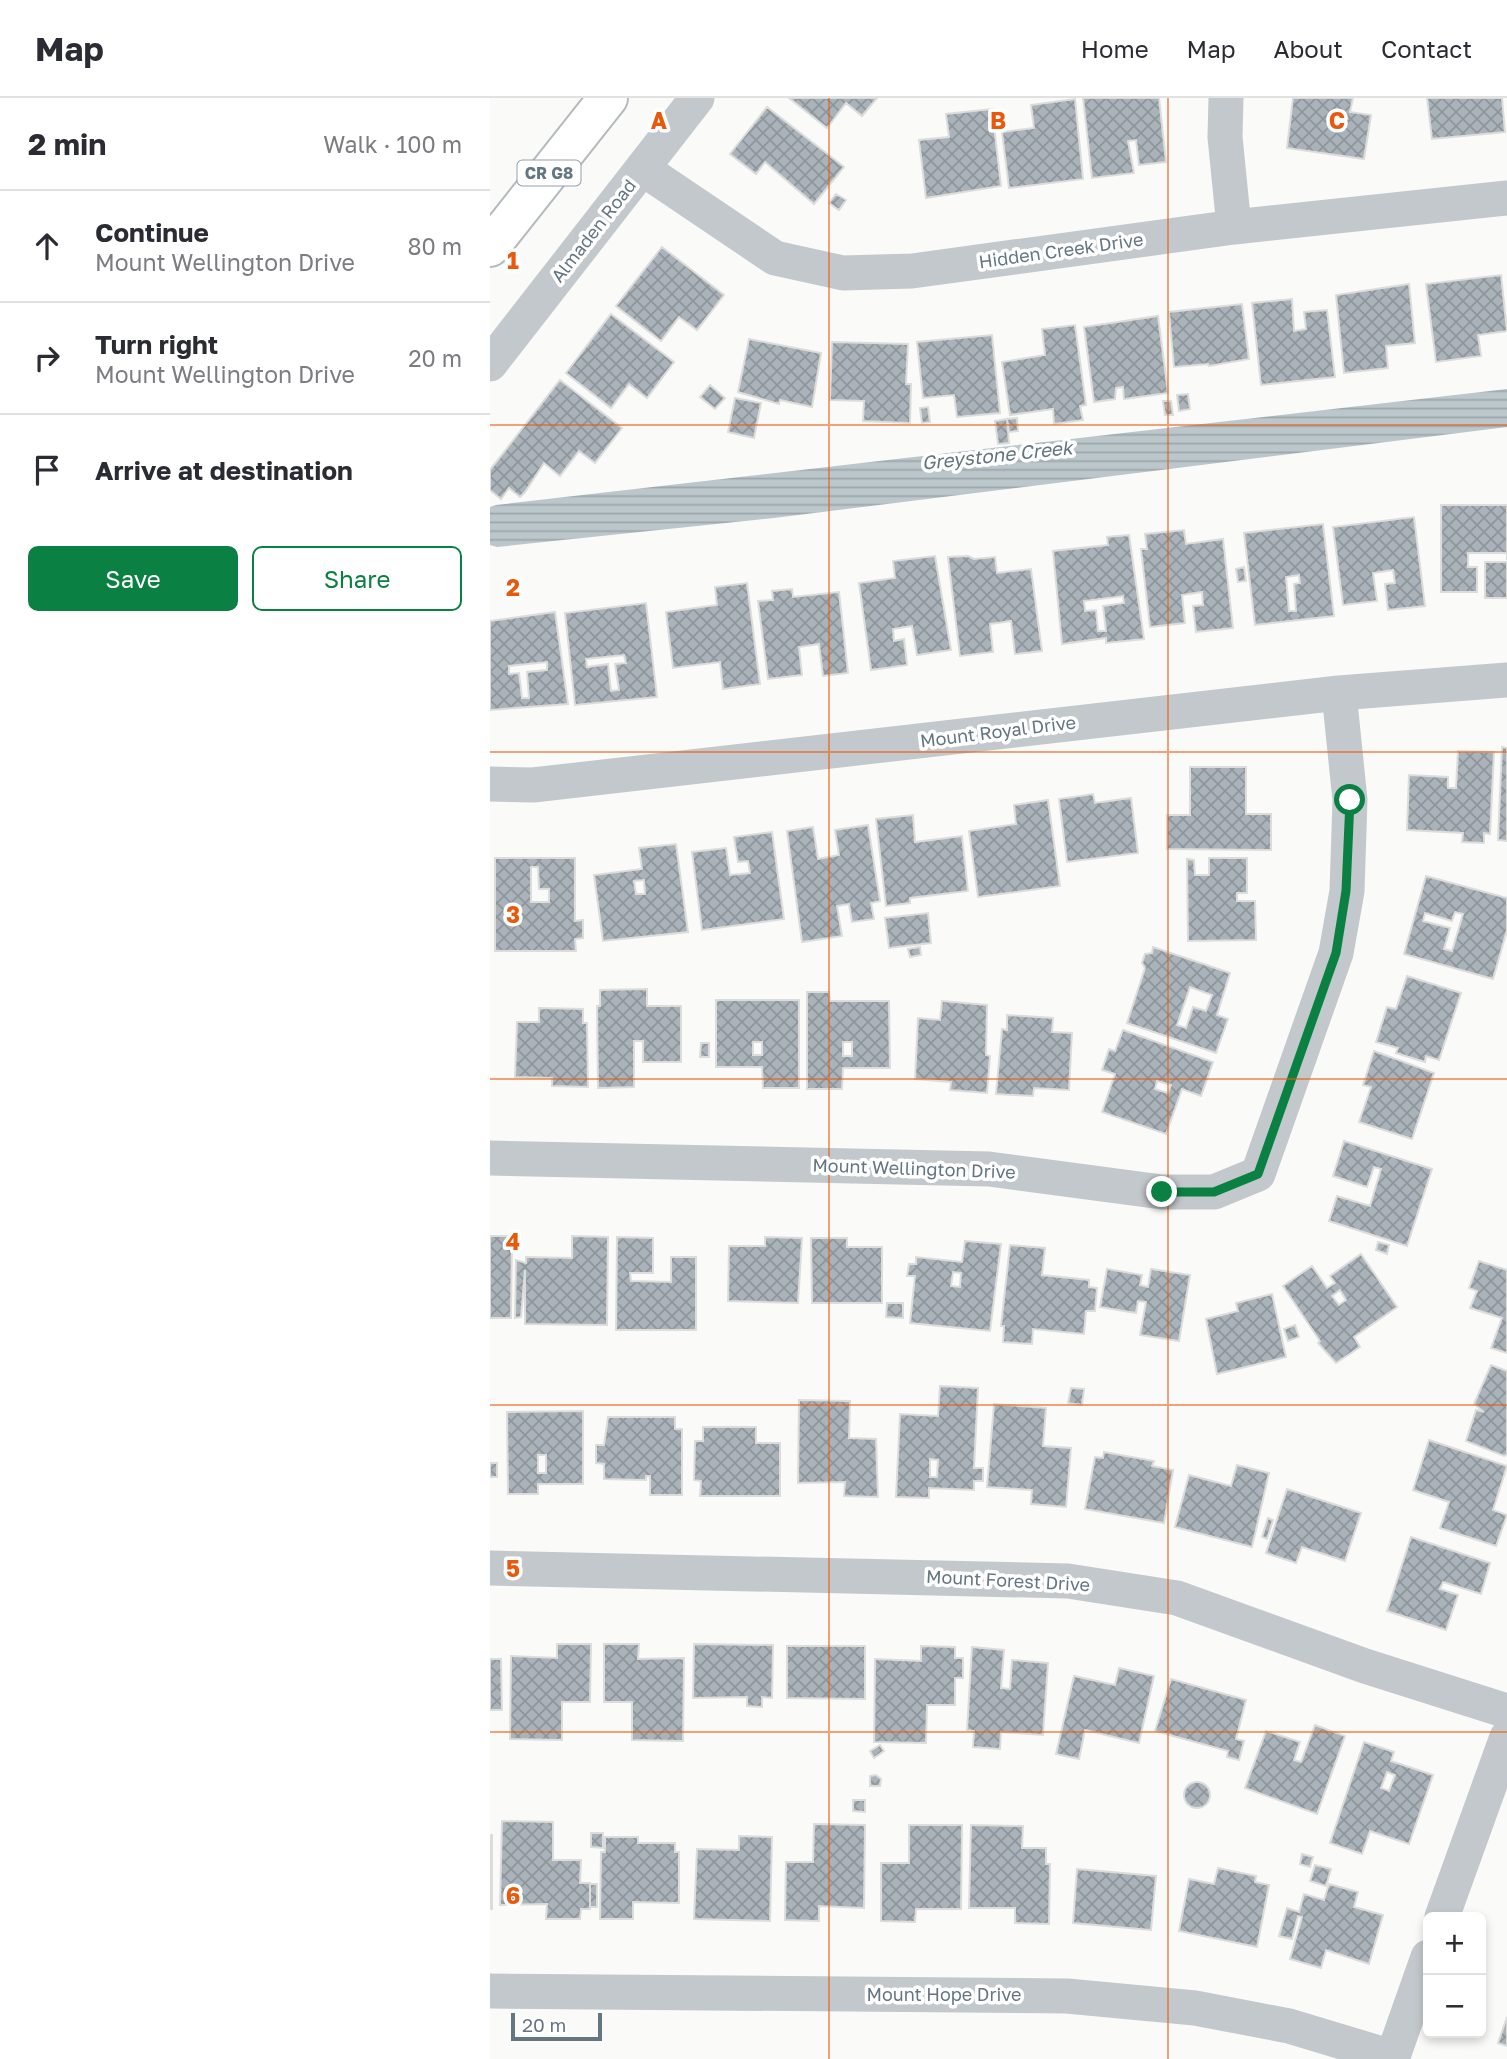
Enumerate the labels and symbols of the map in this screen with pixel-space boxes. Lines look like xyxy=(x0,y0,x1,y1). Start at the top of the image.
text: A xyxy=(651,106,668,134)
text: B xyxy=(990,106,1006,134)
text: C xyxy=(1329,106,1345,134)
road number: CR G8 xyxy=(518,160,580,186)
street label: Almaden Road xyxy=(546,174,640,286)
street label: Hidden Creek Drive xyxy=(977,228,1145,272)
text: 1 xyxy=(507,246,519,274)
water label: Greystone Creek xyxy=(920,435,1076,474)
text: 2 xyxy=(506,573,520,601)
street label: Mount Royal Drive xyxy=(919,711,1077,751)
route start xyxy=(1334,784,1365,815)
text: 3 xyxy=(506,900,520,928)
street label: Mount Wellington Drive xyxy=(812,1153,1016,1183)
route end xyxy=(1146,1176,1177,1207)
text: 4 xyxy=(506,1227,520,1255)
text: 5 xyxy=(506,1554,520,1582)
street label: Mount Forest Drive xyxy=(925,1565,1091,1595)
text: 6 xyxy=(506,1881,520,1909)
street label: Mount Hope Drive xyxy=(867,1983,1021,2005)
scale bar xyxy=(511,2010,602,2042)

